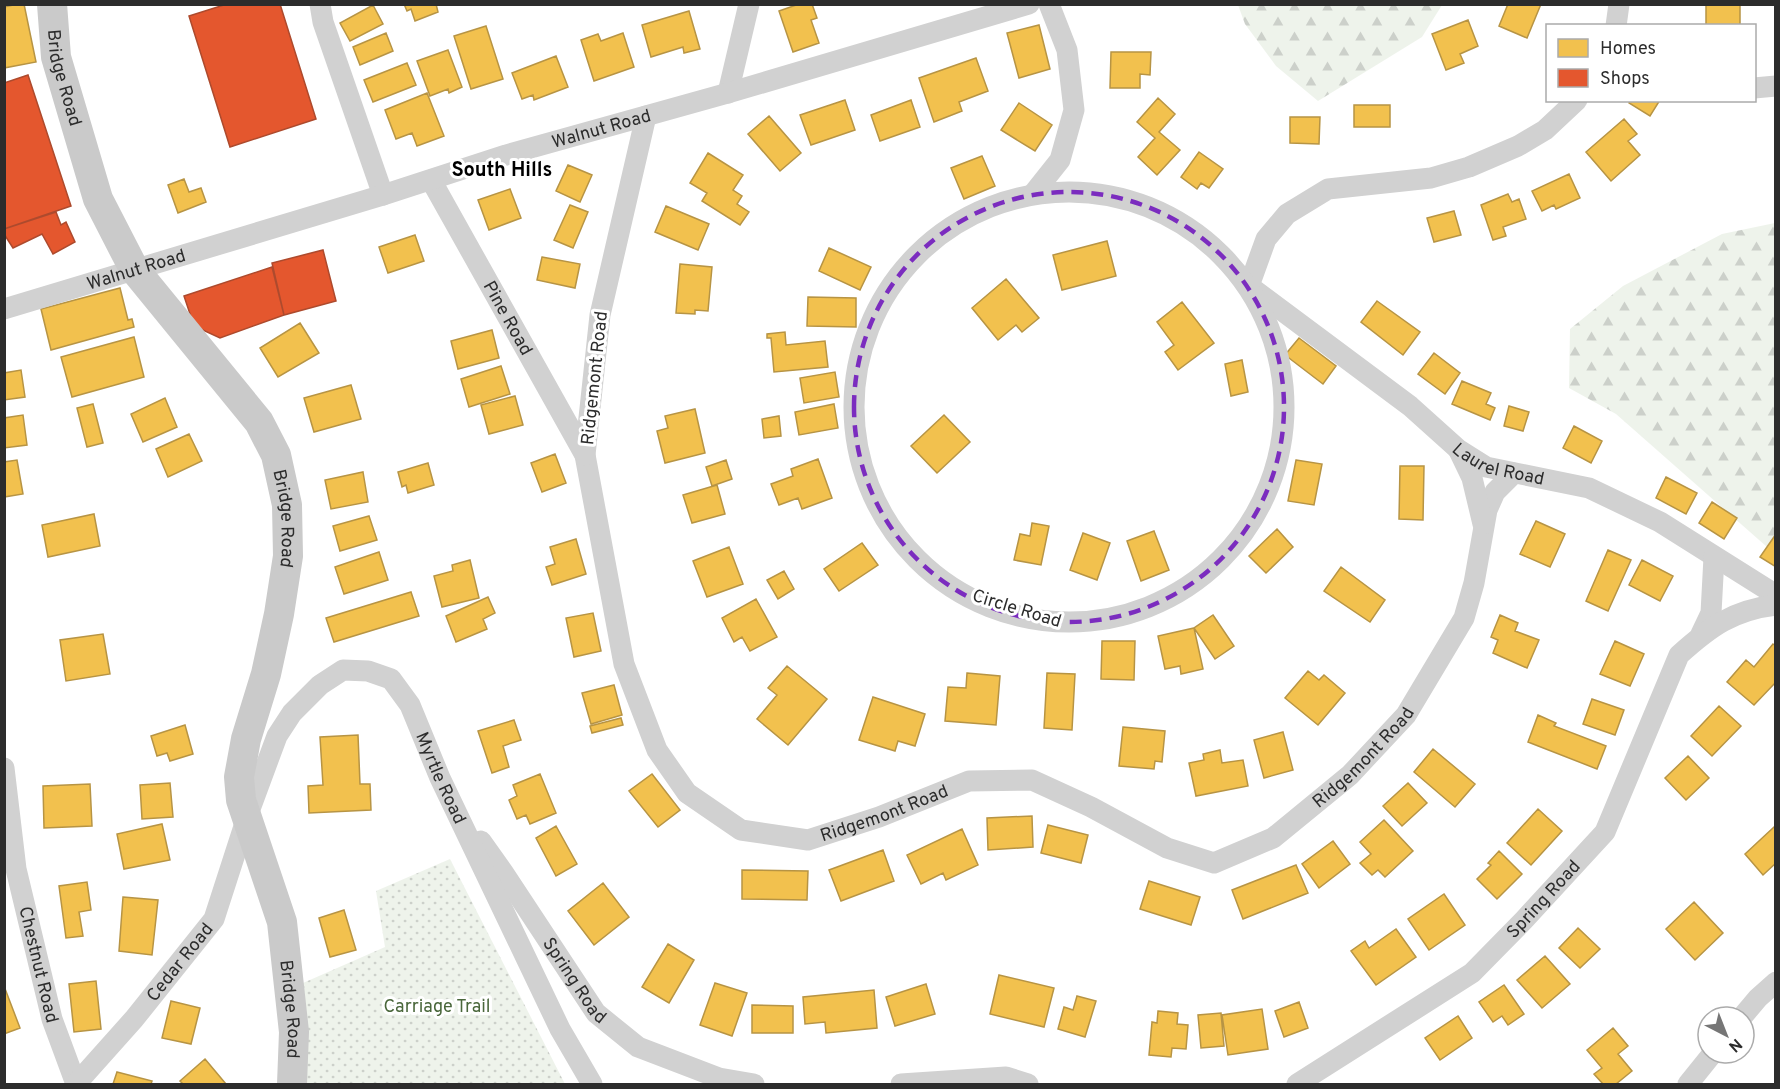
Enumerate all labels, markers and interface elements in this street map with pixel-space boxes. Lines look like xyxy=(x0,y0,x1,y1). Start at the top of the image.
legend xyxy=(1546,24,1756,102)
street label: Bridge Road xyxy=(41,29,86,129)
text: Homes xyxy=(1600,38,1656,61)
text: Shops xyxy=(1600,68,1650,91)
street label: Walnut Road xyxy=(549,105,654,155)
district label: South Hills xyxy=(452,158,552,184)
street label: Walnut Road xyxy=(84,245,189,296)
street label: Pine Road xyxy=(477,277,537,360)
street label: Ridgemont Road xyxy=(577,310,614,446)
street label: Laurel Road xyxy=(1446,439,1546,492)
street label: Bridge Road xyxy=(266,467,298,569)
street label: Circle Road xyxy=(969,585,1064,634)
street label: Ridgemont Road xyxy=(1308,704,1421,814)
street label: Myrtle Road xyxy=(409,729,470,828)
street label: Ridgemont Road xyxy=(818,780,952,848)
street label: Spring Road xyxy=(1502,856,1586,944)
street label: Chestnut Road xyxy=(12,904,63,1025)
street label: Cedar Road xyxy=(142,919,219,1007)
street label: Spring Road xyxy=(536,934,610,1030)
street label: Bridge Road xyxy=(273,959,304,1059)
park label: Carriage Trail xyxy=(383,996,491,1019)
north arrow xyxy=(1696,1005,1756,1065)
text: N xyxy=(1724,1033,1746,1056)

